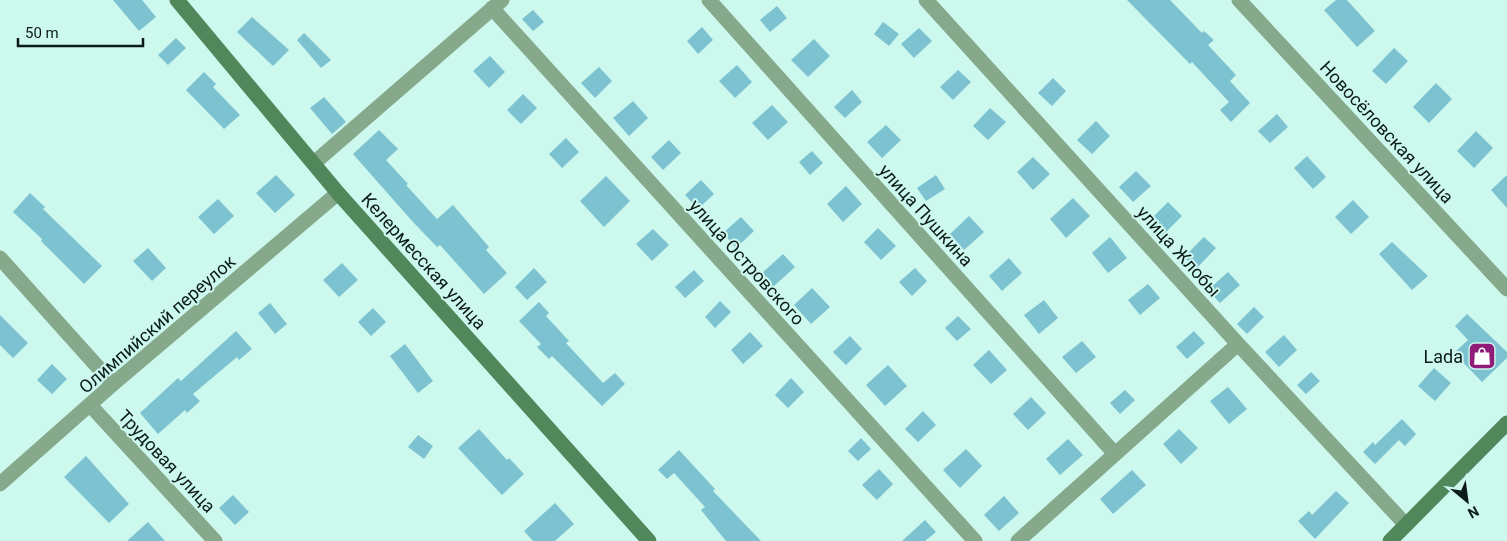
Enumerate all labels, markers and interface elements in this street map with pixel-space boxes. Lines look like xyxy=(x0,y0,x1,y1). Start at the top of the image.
scale bar xyxy=(18,15,142,47)
text: 50 m xyxy=(25,24,59,42)
street label: Новосёловская улица xyxy=(1316,57,1458,207)
street label: улица Пушкина xyxy=(875,160,977,270)
street label: Келермесская улица xyxy=(357,189,491,333)
street label: улица Островского xyxy=(685,195,809,329)
street label: улица Жлобы xyxy=(1133,201,1225,301)
street label: Олимпийский переулок xyxy=(75,250,240,398)
shop icon: Lada xyxy=(1467,341,1497,371)
place label: Lada xyxy=(1424,346,1463,367)
street label: Трудовая улица xyxy=(114,405,220,517)
north arrow xyxy=(1442,476,1492,526)
text: N xyxy=(1465,503,1482,522)

